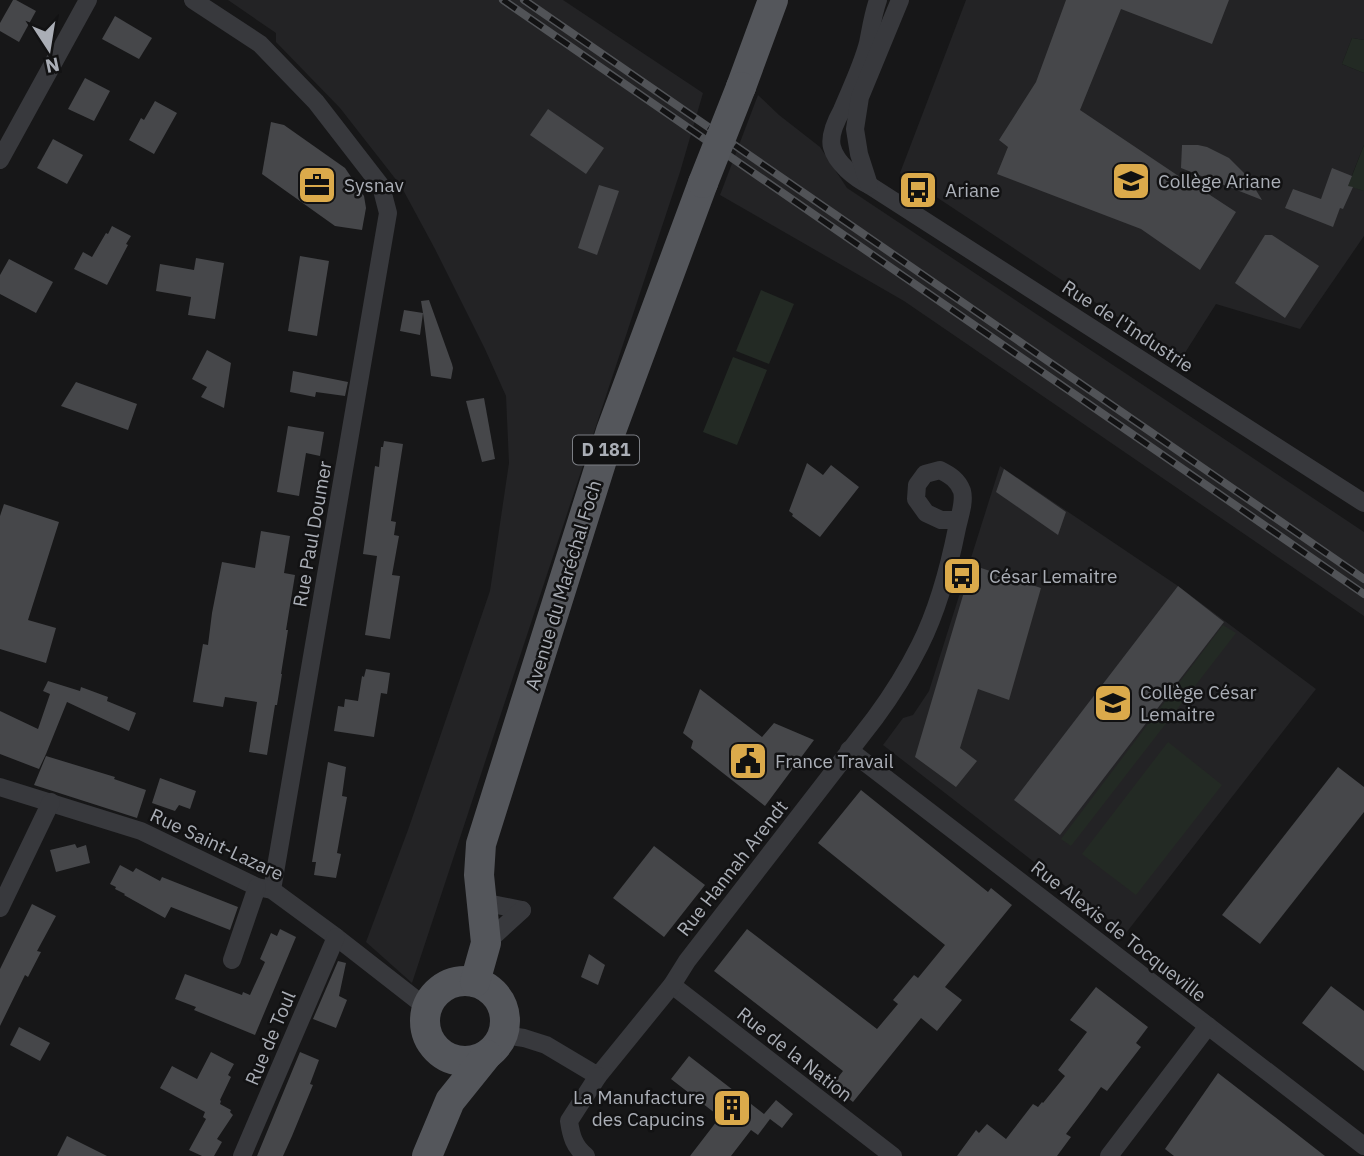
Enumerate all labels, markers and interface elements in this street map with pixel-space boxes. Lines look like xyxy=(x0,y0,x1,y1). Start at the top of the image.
north arrow xyxy=(14,14,84,84)
text: N xyxy=(43,52,62,79)
school or university icon: Collège Ariane xyxy=(1110,160,1152,202)
office icon: Sysnav xyxy=(296,164,338,206)
bus stop icon: Ariane xyxy=(897,169,939,211)
place label: Collège Ariane xyxy=(1158,169,1281,193)
place label: Sysnav xyxy=(344,173,404,197)
place label: Ariane xyxy=(945,178,1000,202)
street label: Rue de l'Industrie xyxy=(1058,275,1198,377)
road number: D 181 xyxy=(573,436,639,464)
street label: Rue Paul Doumer xyxy=(287,459,337,609)
street label: Avenue du Maréchal Foch xyxy=(520,477,606,693)
bus stop icon: César Lemaitre xyxy=(941,555,983,597)
place label: César Lemaitre xyxy=(989,564,1117,588)
place label: Collège César Lemaitre xyxy=(1140,680,1257,726)
school or university icon: Collège César Lemaitre xyxy=(1092,682,1134,724)
public building icon: France Travail xyxy=(727,740,769,782)
place label: France Travail xyxy=(775,749,894,773)
street label: Rue Hannah Arendt xyxy=(671,795,793,941)
street label: Rue Saint-Lazare xyxy=(146,803,288,885)
street label: Rue Alexis de Tocqueville xyxy=(1026,855,1212,1007)
street label: Rue de Toul xyxy=(239,987,301,1089)
street label: Rue de la Nation xyxy=(732,1001,858,1107)
place label: La Manufacture des Capucins xyxy=(573,1085,705,1131)
building icon: La Manufacture des Capucins xyxy=(711,1087,753,1129)

